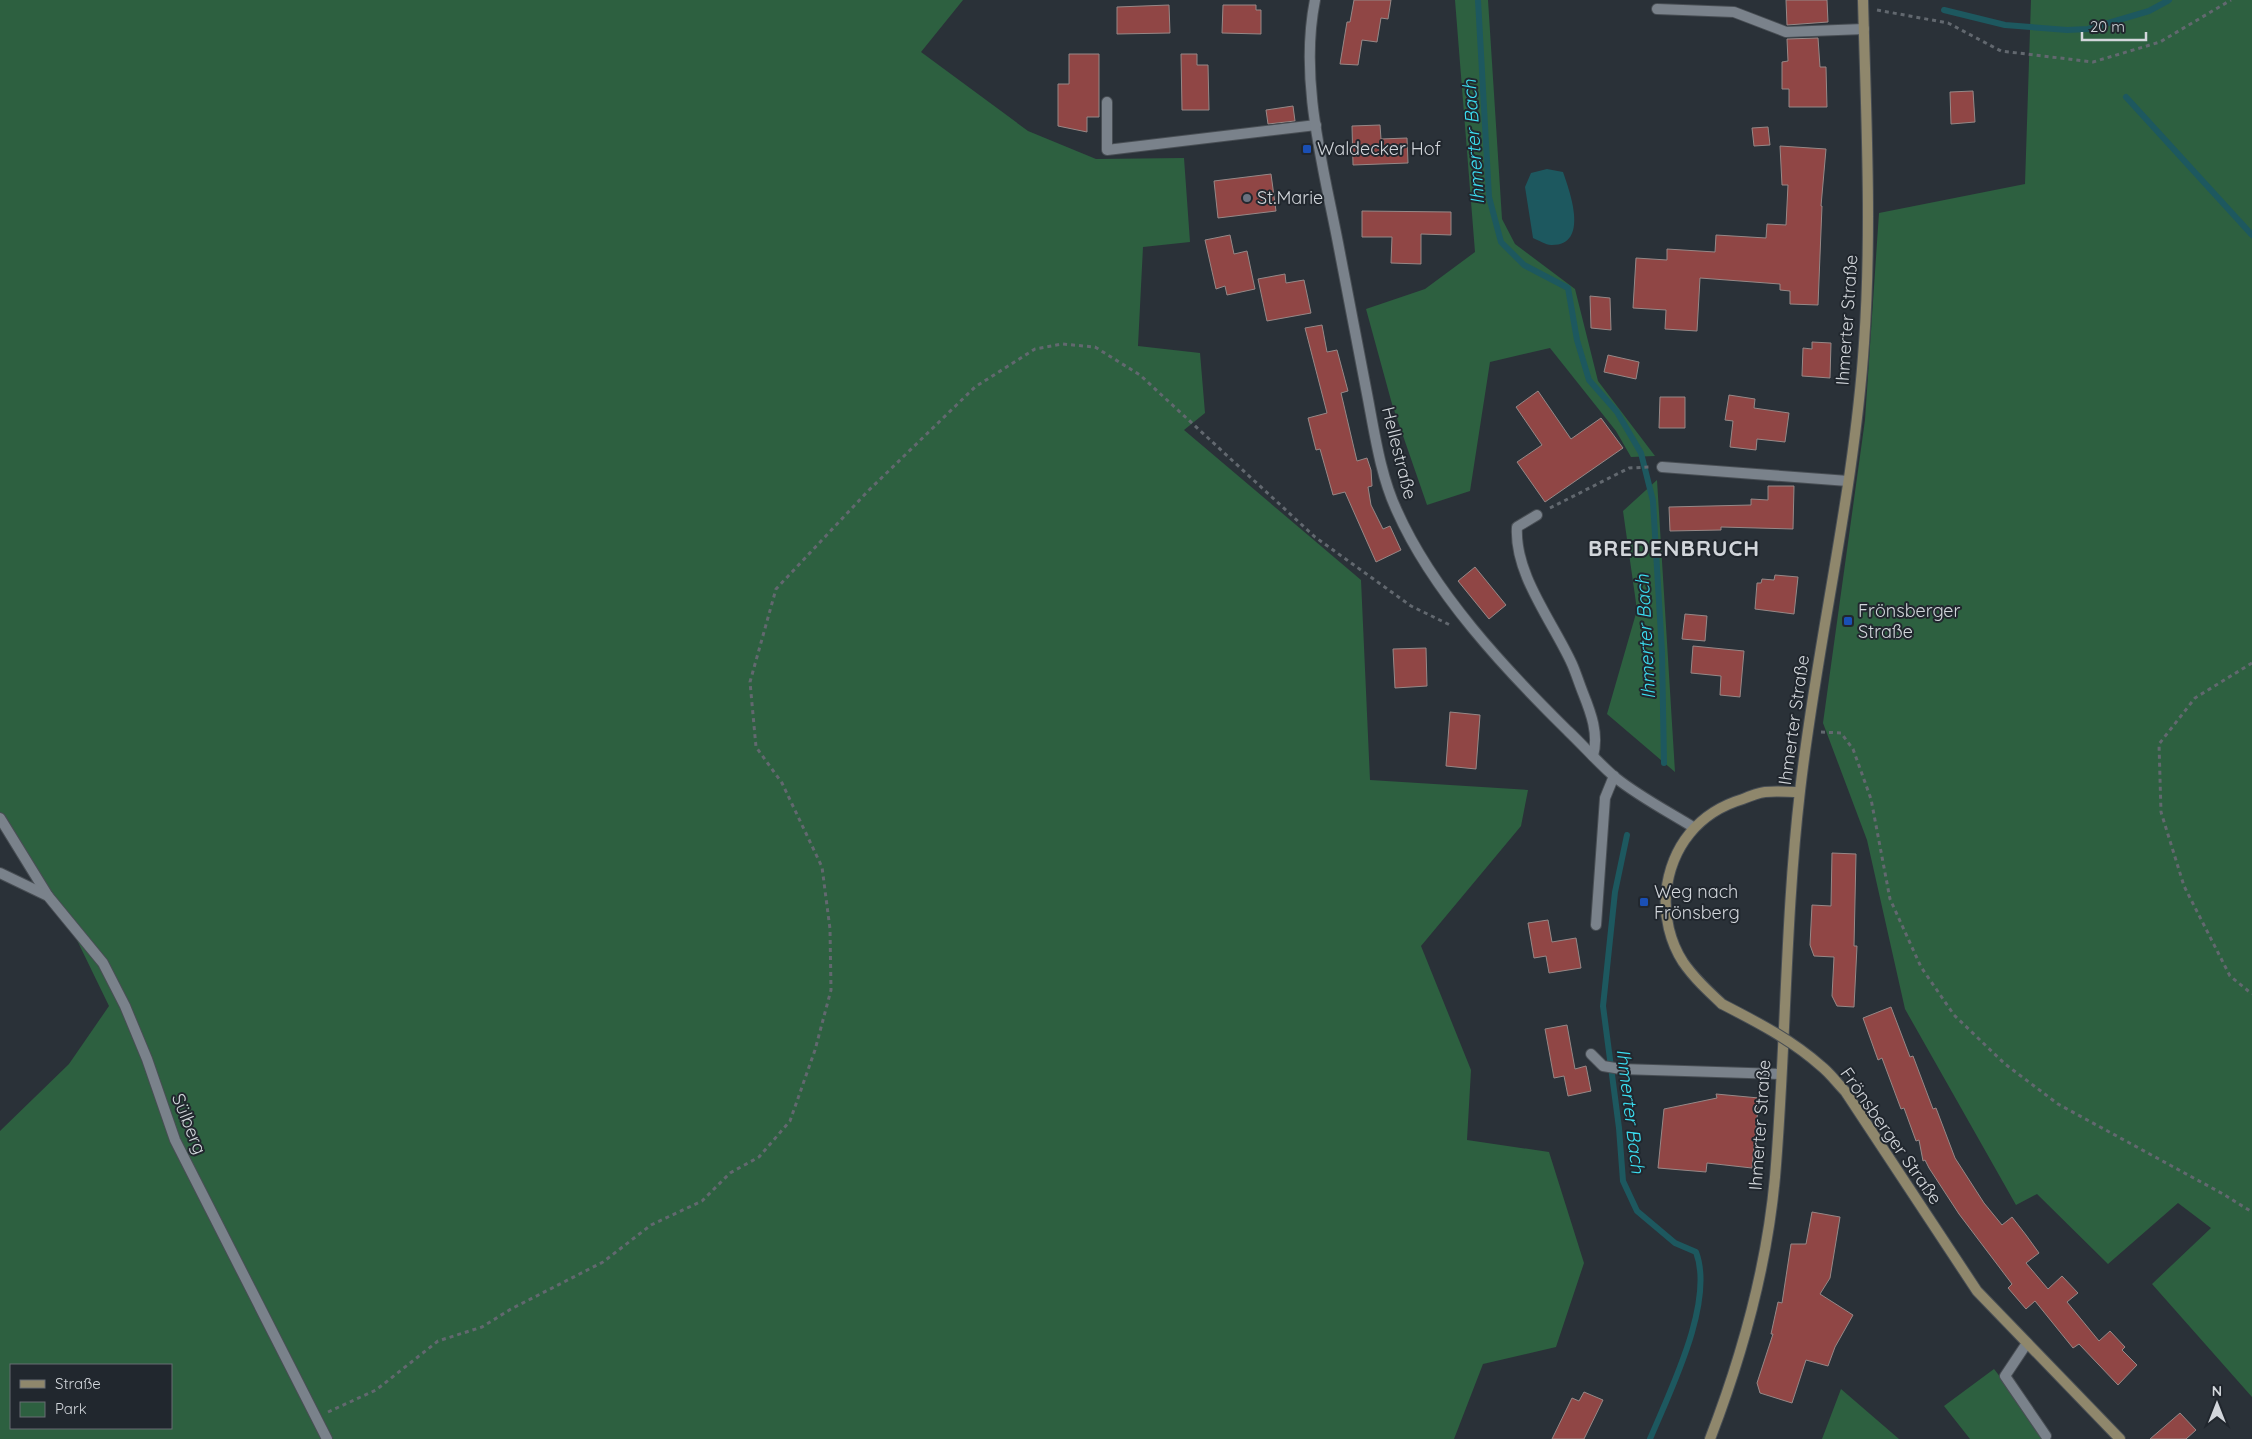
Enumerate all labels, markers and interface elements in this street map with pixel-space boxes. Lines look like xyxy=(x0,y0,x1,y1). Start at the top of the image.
scale bar xyxy=(2082,10,2146,42)
text: 20 m xyxy=(2090,17,2125,36)
water label: Ihmerter Bach xyxy=(1457,78,1489,205)
place label: Waldecker Hof xyxy=(1317,137,1442,160)
marker: Waldecker Hof xyxy=(1301,143,1313,155)
place label: St.Marie xyxy=(1257,186,1323,209)
marker: St.Marie xyxy=(1241,192,1253,204)
street label: Ihmerter Straße xyxy=(1830,254,1863,386)
street label: Hellestraße xyxy=(1377,404,1422,502)
district label: BREDENBRUCH xyxy=(1588,534,1760,562)
water label: Ihmerter Bach xyxy=(1630,573,1660,700)
place label: Frönsberger Straße xyxy=(1858,599,1960,643)
marker: Frönsberger Straße xyxy=(1842,615,1854,627)
street label: Ihmerter Straße xyxy=(1773,653,1814,786)
place label: Weg nach Frönsberg xyxy=(1654,880,1740,924)
marker: Weg nach Frönsberg xyxy=(1638,896,1650,908)
water label: Ihmerter Bach xyxy=(1611,1047,1651,1176)
street label: Ihmerter Straße xyxy=(1743,1059,1776,1191)
street label: Frönsberger Straße xyxy=(1835,1063,1947,1209)
street label: Sülberg xyxy=(167,1090,212,1158)
legend xyxy=(10,1364,172,1429)
text: Straße xyxy=(55,1374,101,1393)
north arrow xyxy=(2192,1379,2242,1429)
text: N xyxy=(2212,1382,2222,1400)
text: Park xyxy=(55,1399,87,1418)

